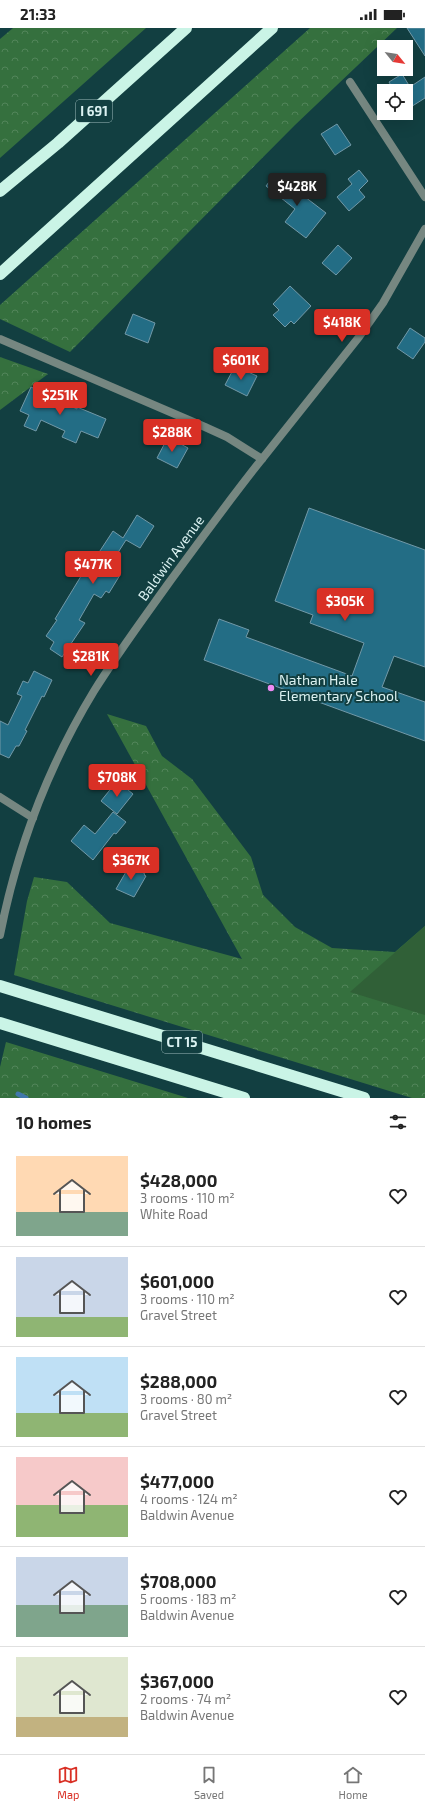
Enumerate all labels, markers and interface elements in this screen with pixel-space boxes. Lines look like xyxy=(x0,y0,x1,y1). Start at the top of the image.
text: 21:33 xyxy=(20,5,56,23)
north arrow xyxy=(377,40,413,76)
map controls xyxy=(377,40,413,120)
button: locate xyxy=(377,84,413,120)
road number: I 691 xyxy=(76,100,112,122)
pin: $428K xyxy=(269,173,325,207)
text: $428K xyxy=(277,178,317,194)
pin: $418K xyxy=(314,309,370,343)
text: $418K xyxy=(323,314,361,330)
pin: $601K xyxy=(213,347,269,381)
text: $601K xyxy=(222,352,260,368)
pin: $251K xyxy=(32,382,88,416)
text: $251K xyxy=(42,387,78,403)
pin: $288K xyxy=(144,419,200,453)
text: $288K xyxy=(152,424,192,440)
street label: Baldwin Avenue xyxy=(134,512,207,604)
pin: $477K xyxy=(65,551,121,585)
text: $477K xyxy=(74,556,112,572)
pin: $305K xyxy=(317,588,373,622)
text: $305K xyxy=(326,593,364,609)
pin: $281K xyxy=(63,643,119,677)
text: $281K xyxy=(72,648,110,664)
place label: Nathan Hale Elementary School xyxy=(279,671,399,704)
marker: Nathan Hale Elementary School xyxy=(266,683,276,693)
pin: $708K xyxy=(89,764,145,798)
text: $708K xyxy=(98,769,136,785)
pin: $367K xyxy=(103,847,159,881)
text: $367K xyxy=(112,852,150,868)
road number: CT 15 xyxy=(162,1031,202,1053)
icon: filters xyxy=(387,1111,409,1133)
text: 10 homes xyxy=(16,1112,92,1132)
text: $428,000 xyxy=(140,1170,217,1190)
icon: home xyxy=(48,1172,96,1220)
icon: heart xyxy=(387,1185,409,1207)
text: 3 rooms · 110 m² xyxy=(140,1190,235,1206)
text: White Road xyxy=(140,1206,208,1222)
text: $601,000 xyxy=(140,1271,214,1291)
icon: home xyxy=(48,1273,96,1321)
icon: heart xyxy=(387,1286,409,1308)
text: 3 rooms · 110 m² xyxy=(140,1291,235,1307)
text: Gravel Street xyxy=(140,1307,217,1323)
text: $288,000 xyxy=(140,1371,217,1391)
icon: home xyxy=(48,1373,96,1421)
icon: heart xyxy=(387,1386,409,1408)
text: 3 rooms · 80 m² xyxy=(140,1391,232,1407)
text: Gravel Street xyxy=(140,1407,217,1423)
text: $477,000 xyxy=(140,1471,214,1491)
icon: home xyxy=(48,1473,96,1521)
icon: heart xyxy=(387,1486,409,1508)
text: 4 rooms · 124 m² xyxy=(140,1491,238,1507)
text: Baldwin Avenue xyxy=(140,1507,234,1523)
text: $708,000 xyxy=(140,1571,216,1591)
icon: home xyxy=(48,1573,96,1621)
icon: heart xyxy=(387,1586,409,1608)
text: 5 rooms · 183 m² xyxy=(140,1591,237,1607)
text: Baldwin Avenue xyxy=(140,1607,234,1623)
text: $367,000 xyxy=(140,1671,214,1691)
icon: home xyxy=(48,1673,96,1721)
icon: heart xyxy=(387,1686,409,1708)
text: 2 rooms · 74 m² xyxy=(140,1691,231,1707)
text: Baldwin Avenue xyxy=(140,1707,234,1723)
tab: Map xyxy=(57,1764,79,1801)
tab: Saved xyxy=(194,1764,224,1801)
tab: Home xyxy=(339,1764,368,1801)

